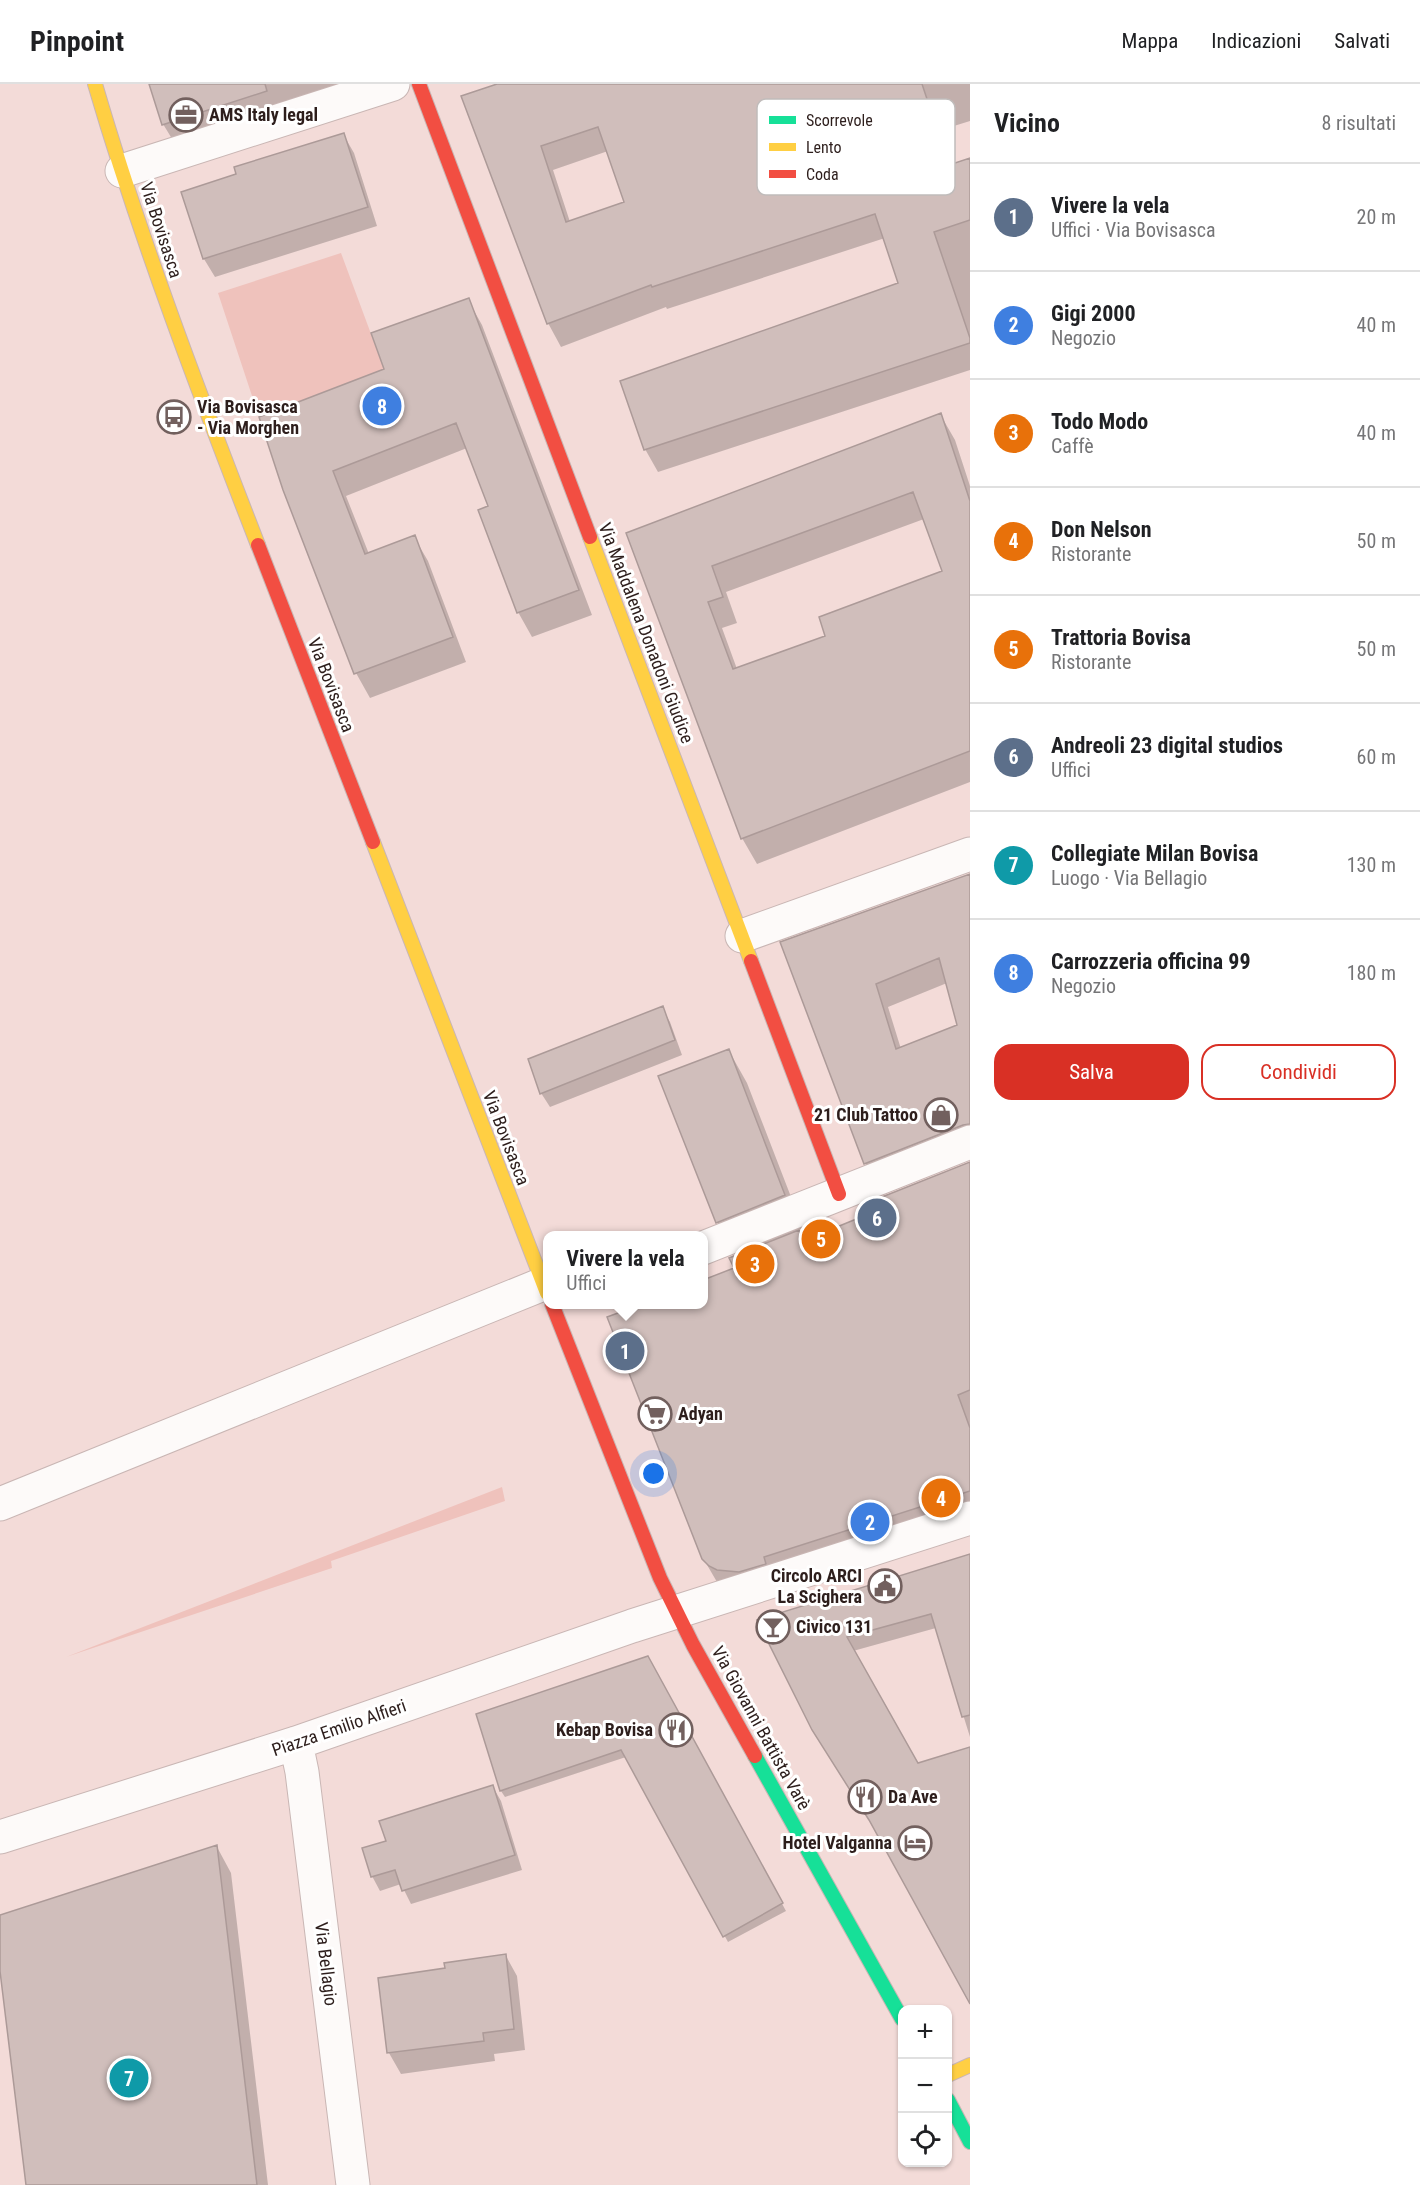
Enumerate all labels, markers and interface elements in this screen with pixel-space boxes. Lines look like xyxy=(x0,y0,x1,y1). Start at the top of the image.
text: Pinpoint xyxy=(30,25,124,58)
text: Mappa xyxy=(1122,29,1178,53)
text: Indicazioni xyxy=(1211,29,1301,53)
text: Salvati xyxy=(1334,29,1390,53)
office icon: AMS Italy legal xyxy=(168,97,204,133)
legend xyxy=(757,99,955,195)
place label: AMS Italy legal xyxy=(209,104,318,125)
text: Vicino xyxy=(994,108,1060,138)
text: Scorrevole xyxy=(806,111,873,130)
text: 8 risultati xyxy=(1321,111,1396,135)
text: Lento xyxy=(806,138,841,157)
text: Coda xyxy=(806,165,839,184)
street label: Via Bovisasca xyxy=(136,179,187,280)
text: Vivere la vela xyxy=(1051,193,1169,218)
text: 1 xyxy=(1008,205,1019,229)
text: 20 m xyxy=(1357,205,1396,229)
text: Uffici · Via Bovisasca xyxy=(1051,218,1216,242)
text: Gigi 2000 xyxy=(1051,301,1136,326)
text: 2 xyxy=(1008,313,1019,337)
text: 40 m xyxy=(1357,313,1396,337)
text: Negozio xyxy=(1051,326,1116,350)
pin: 8 xyxy=(362,384,401,428)
place label: Via Bovisasca - Via Morghen xyxy=(197,396,299,438)
bus stop icon: Via Bovisasca - Via Morghen xyxy=(156,399,192,435)
text: Todo Modo xyxy=(1051,409,1148,434)
text: 3 xyxy=(1008,421,1019,445)
text: 40 m xyxy=(1357,421,1396,445)
text: Caffè xyxy=(1051,434,1094,458)
text: Don Nelson xyxy=(1051,517,1152,542)
street label: Via Maddalena Donadoni Giudice xyxy=(595,520,698,746)
text: 4 xyxy=(1008,529,1019,553)
text: 50 m xyxy=(1357,529,1396,553)
text: Ristorante xyxy=(1051,542,1131,566)
text: Trattoria Bovisa xyxy=(1051,625,1191,650)
street label: Via Bovisasca xyxy=(304,635,359,735)
text: 5 xyxy=(1008,637,1019,661)
text: 50 m xyxy=(1357,637,1396,661)
text: Ristorante xyxy=(1051,650,1131,674)
text: Andreoli 23 digital studios xyxy=(1051,733,1283,758)
text: 6 xyxy=(1008,745,1019,769)
text: 60 m xyxy=(1357,745,1396,769)
text: Uffici xyxy=(1051,758,1091,782)
text: Collegiate Milan Bovisa xyxy=(1051,841,1258,866)
text: 7 xyxy=(1008,853,1019,877)
text: 130 m xyxy=(1347,853,1396,877)
text: Luogo · Via Bellagio xyxy=(1051,866,1207,890)
text: Carrozzeria officina 99 xyxy=(1051,949,1251,974)
text: 8 xyxy=(1008,961,1019,985)
text: 180 m xyxy=(1347,961,1396,985)
text: Negozio xyxy=(1051,974,1116,998)
button: Salva xyxy=(994,1044,1189,1100)
button: Condividi xyxy=(1201,1044,1396,1100)
street label: Via Bovisasca xyxy=(479,1088,534,1188)
shop icon: 21 Club Tattoo xyxy=(923,1097,959,1133)
place label: 21 Club Tattoo xyxy=(814,1104,918,1125)
pin: 6 xyxy=(858,1196,896,1240)
pin: 5 xyxy=(802,1216,840,1262)
popup xyxy=(543,1231,708,1309)
pin: 3 xyxy=(736,1242,774,1286)
text: Vivere la vela xyxy=(566,1246,685,1271)
text: Uffici xyxy=(566,1271,606,1295)
pin: 1 xyxy=(606,1328,644,1374)
supermarket icon: Adyan xyxy=(637,1396,673,1432)
place label: Adyan xyxy=(678,1403,723,1424)
your location xyxy=(639,1459,668,1488)
pin: 4 xyxy=(922,1476,960,1520)
pin: 2 xyxy=(850,1500,890,1544)
place label: Circolo ARCI La Scighera xyxy=(771,1565,862,1607)
public building icon: Circolo ARCI La Scighera xyxy=(867,1568,903,1604)
bar icon: Civico 131 xyxy=(755,1609,791,1645)
place label: Civico 131 xyxy=(796,1616,872,1637)
street label: Via Giovanni Battista Varè xyxy=(708,1642,815,1813)
street label: Piazza Emilio Alfieri xyxy=(269,1695,409,1760)
restaurant icon: Kebap Bovisa xyxy=(658,1712,694,1748)
place label: Kebap Bovisa xyxy=(556,1719,653,1740)
restaurant icon: Da Ave xyxy=(847,1779,883,1815)
place label: Da Ave xyxy=(888,1786,938,1807)
hotel icon: Hotel Valganna xyxy=(897,1825,933,1861)
place label: Hotel Valganna xyxy=(782,1832,892,1853)
street label: Via Bellagio xyxy=(311,1921,342,2007)
map controls xyxy=(898,2005,952,2167)
button: + xyxy=(898,2005,952,2059)
pin: 7 xyxy=(110,2056,148,2100)
button: − xyxy=(898,2059,952,2113)
button: locate xyxy=(898,2113,952,2167)

